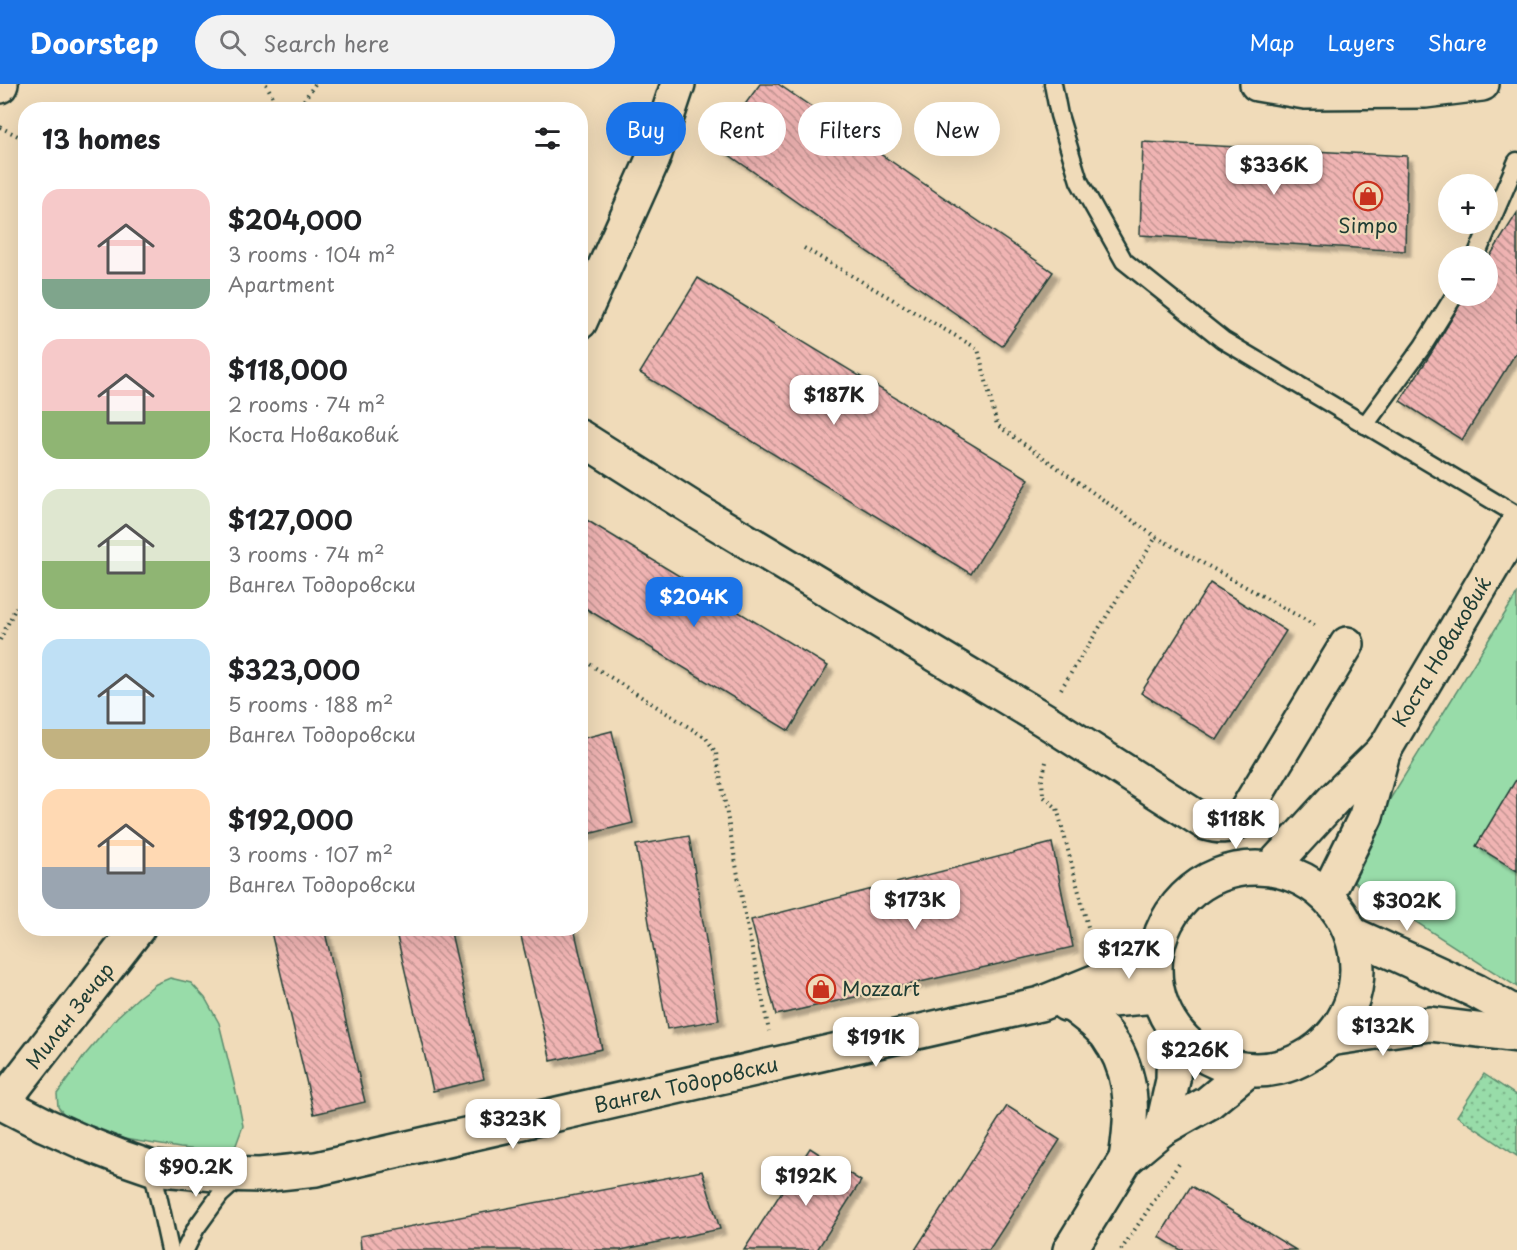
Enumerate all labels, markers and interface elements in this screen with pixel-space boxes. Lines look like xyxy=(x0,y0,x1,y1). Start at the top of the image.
search box xyxy=(195,15,615,69)
text: Doorstep xyxy=(30,21,159,64)
icon: search xyxy=(216,26,249,59)
text: Search here xyxy=(264,26,389,59)
text: Map xyxy=(1250,26,1294,58)
text: Layers xyxy=(1327,26,1395,58)
text: Share xyxy=(1428,26,1487,58)
chip: Buy xyxy=(606,102,686,156)
chip: Rent xyxy=(698,102,786,156)
chip: Filters xyxy=(798,102,902,156)
chip: New xyxy=(914,102,1000,156)
text: 13 homes xyxy=(42,119,160,158)
icon: filters xyxy=(531,122,564,155)
pin: $336K xyxy=(1232,145,1316,196)
text: $336K xyxy=(1240,149,1308,179)
map controls xyxy=(1438,174,1498,306)
button: + xyxy=(1438,174,1498,234)
shop icon: Simpo xyxy=(1352,180,1384,212)
text: $204,000 xyxy=(228,200,362,239)
place label: Simpo xyxy=(1338,210,1398,240)
icon: home xyxy=(90,213,162,285)
text: 3 rooms · 104 m² xyxy=(228,239,395,269)
button: − xyxy=(1438,246,1498,306)
text: Apartment xyxy=(228,269,335,299)
text: $118,000 xyxy=(228,350,348,389)
icon: home xyxy=(90,363,162,435)
pin: $187K xyxy=(792,375,876,426)
text: $187K xyxy=(804,379,864,409)
text: 2 rooms · 74 m² xyxy=(228,389,385,419)
text: Коста Новаковиќ xyxy=(228,419,399,449)
text: $127,000 xyxy=(228,500,353,539)
icon: home xyxy=(90,513,162,585)
text: 3 rooms · 74 m² xyxy=(228,539,385,569)
text: Вангел Тодоровски xyxy=(228,569,416,599)
street label: Коста Новаковиќ xyxy=(1384,570,1498,732)
pin: $204K xyxy=(652,577,736,628)
text: $204K xyxy=(660,581,728,611)
text: $323,000 xyxy=(228,650,360,689)
icon: home xyxy=(90,663,162,735)
text: 5 rooms · 188 m² xyxy=(228,689,393,719)
text: Вангел Тодоровски xyxy=(228,719,416,749)
pin: $118K xyxy=(1194,799,1278,850)
text: $192,000 xyxy=(228,800,354,839)
text: $118K xyxy=(1207,803,1265,833)
icon: home xyxy=(90,813,162,885)
text: 3 rooms · 107 m² xyxy=(228,839,393,869)
text: Вангел Тодоровски xyxy=(228,869,416,899)
pin: $173K xyxy=(873,880,957,931)
pin: $302K xyxy=(1365,881,1449,932)
text: $173K xyxy=(884,884,946,914)
text: $302K xyxy=(1372,885,1442,915)
pin: $127K xyxy=(1087,929,1171,980)
text: $127K xyxy=(1098,933,1160,963)
street label: Милан Зечар xyxy=(18,956,121,1075)
shop icon: Mozzart xyxy=(805,973,837,1005)
place label: Mozzart xyxy=(842,973,920,1003)
pin: $132K xyxy=(1341,1006,1425,1057)
text: $132K xyxy=(1351,1010,1415,1040)
pin: $191K xyxy=(834,1017,918,1068)
text: $191K xyxy=(847,1021,905,1051)
pin: $226K xyxy=(1153,1030,1237,1081)
text: $226K xyxy=(1161,1034,1229,1064)
street label: Вангел Тодоровски xyxy=(591,1048,781,1120)
pin: $323K xyxy=(471,1099,555,1150)
text: $323K xyxy=(479,1103,547,1133)
pin: $90.2K xyxy=(147,1147,245,1198)
text: $90.2K xyxy=(159,1151,233,1181)
pin: $192K xyxy=(764,1156,848,1207)
text: $192K xyxy=(775,1160,837,1190)

